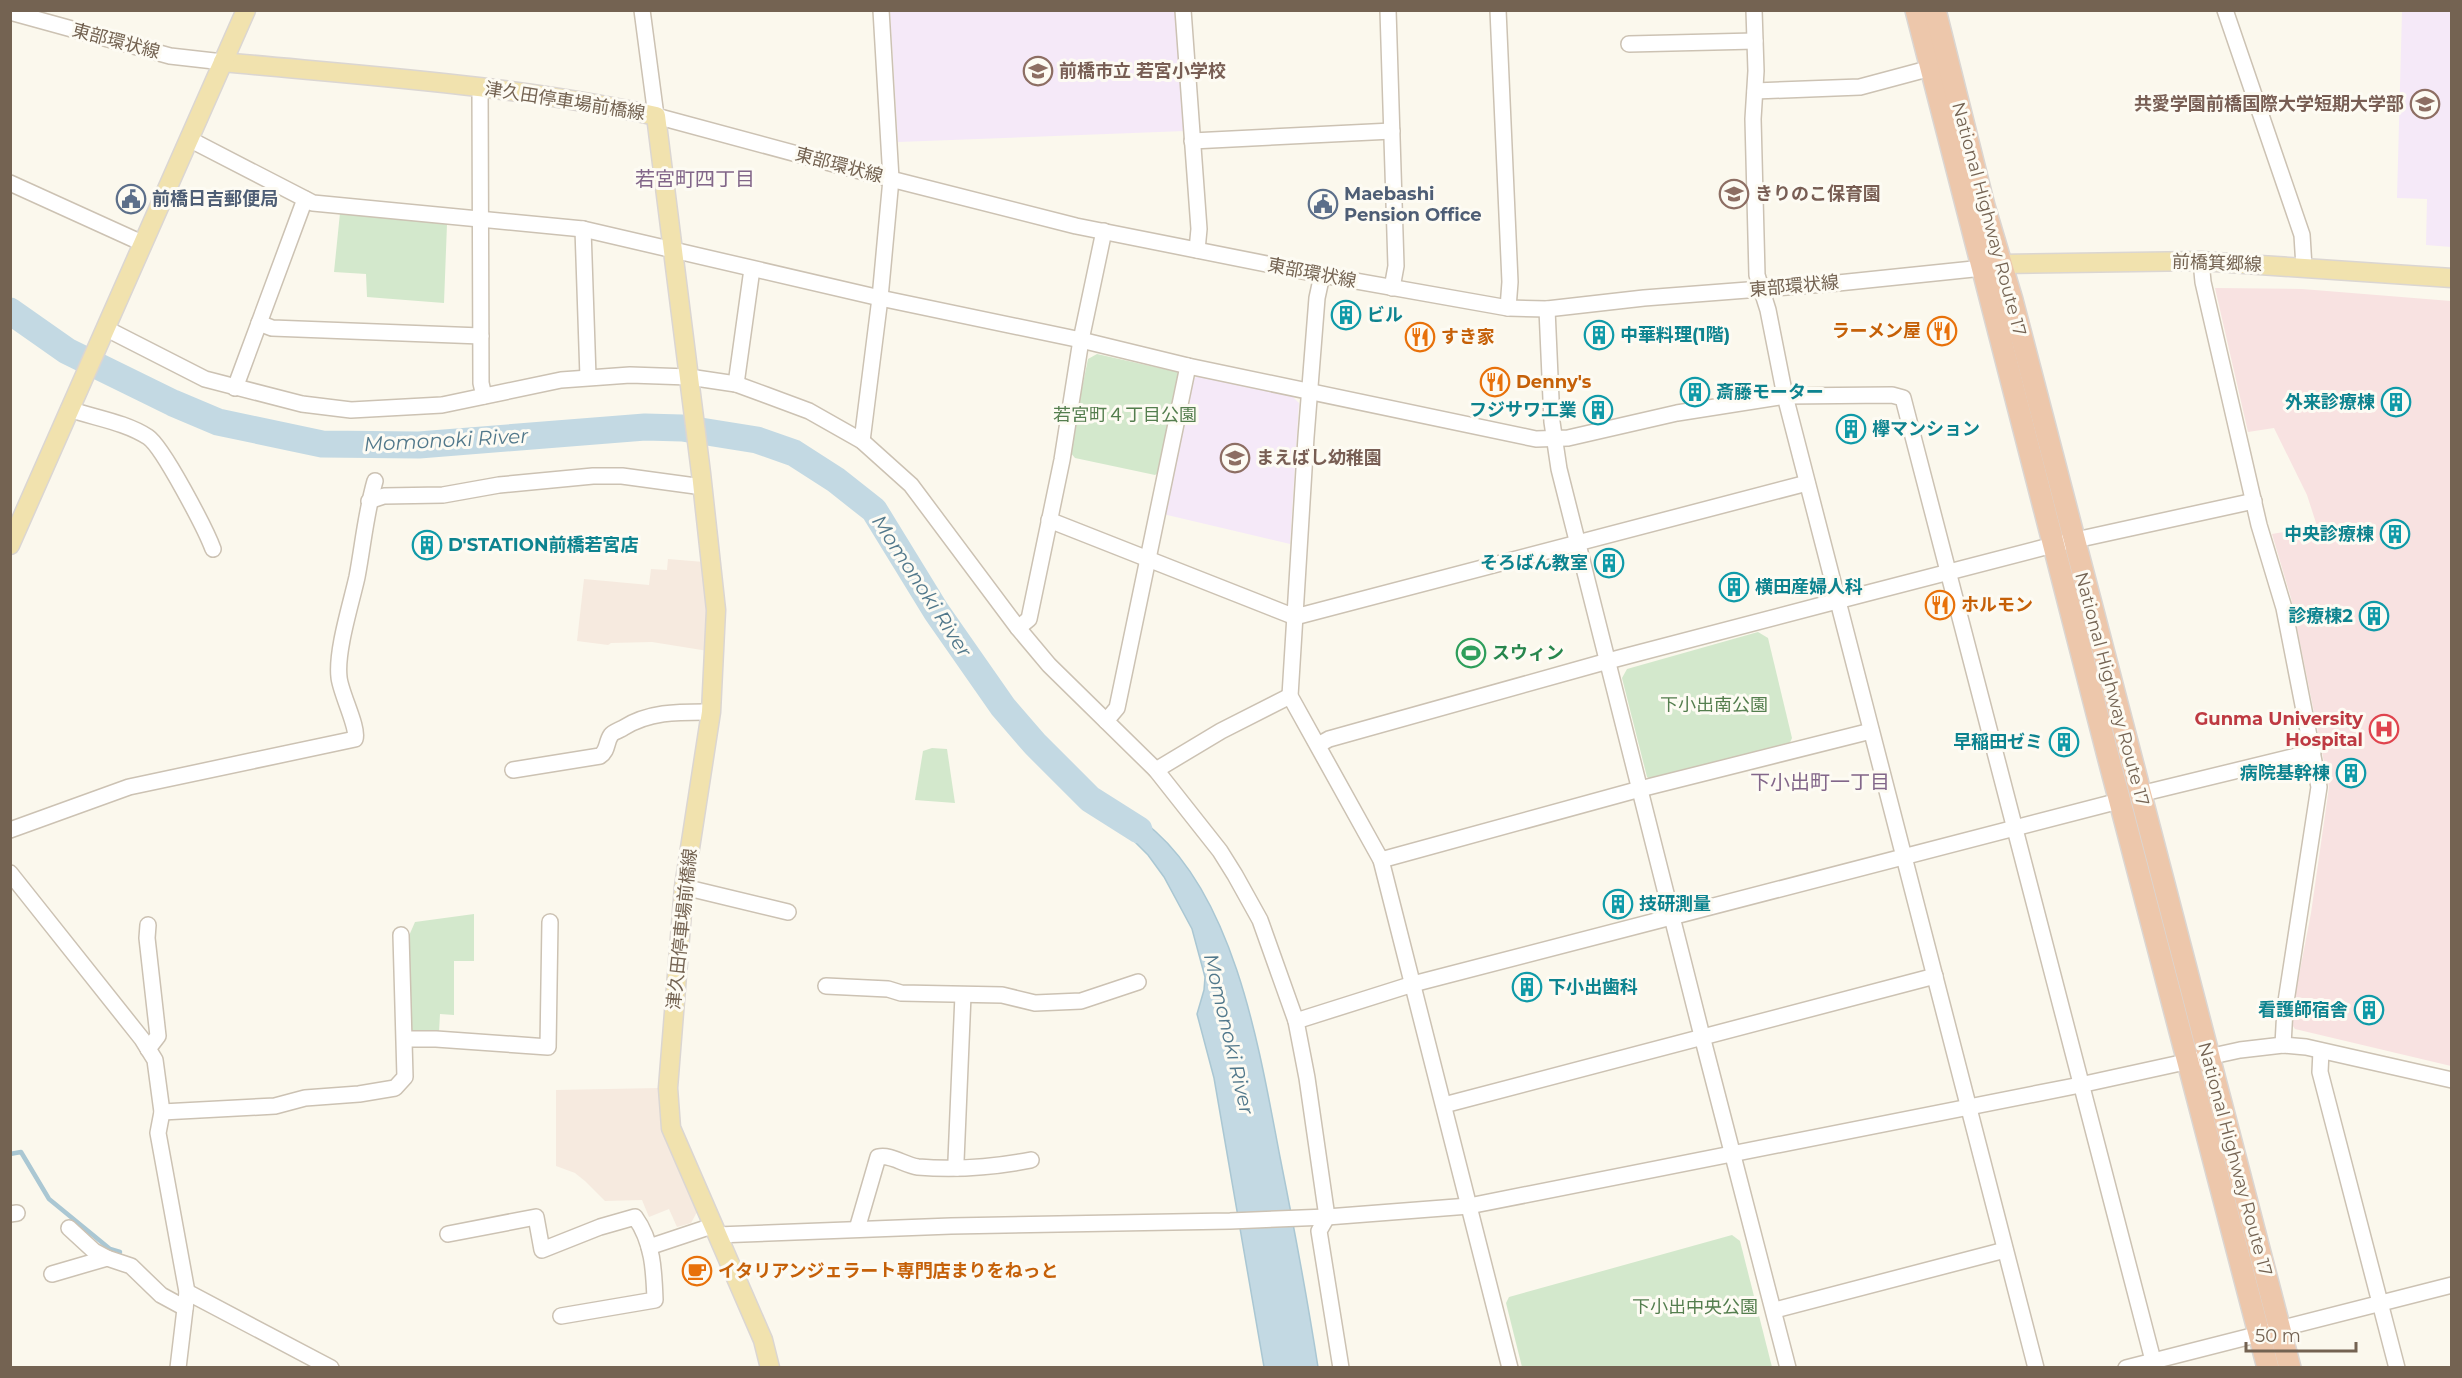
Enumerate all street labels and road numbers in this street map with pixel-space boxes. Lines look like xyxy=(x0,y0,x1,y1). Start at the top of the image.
street label: 東部環状線 xyxy=(70,19,162,63)
street label: 津久田停車場前橋線 xyxy=(483,77,647,125)
street label: National Highway Route 17 xyxy=(1947,100,2031,338)
street label: 東部環状線 xyxy=(793,143,885,187)
street label: 前橋箕郷線 xyxy=(2172,250,2262,276)
street label: 東部環状線 xyxy=(1266,254,1358,292)
street label: 東部環状線 xyxy=(1748,271,1840,301)
street label: National Highway Route 17 xyxy=(2070,570,2154,808)
street label: 津久田停車場前橋線 xyxy=(663,847,701,1011)
street label: National Highway Route 17 xyxy=(2193,1040,2277,1278)

